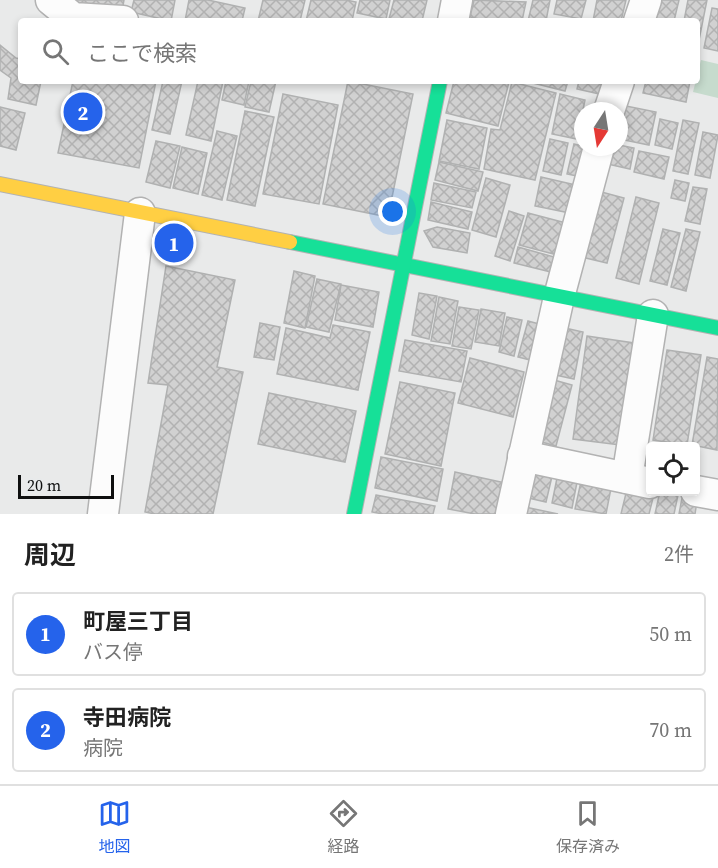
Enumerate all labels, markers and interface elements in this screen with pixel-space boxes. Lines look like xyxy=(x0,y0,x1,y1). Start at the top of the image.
search box xyxy=(18,18,700,84)
icon: search xyxy=(39,35,72,68)
text: ここで検索 xyxy=(87,38,197,68)
pin: 2 xyxy=(64,90,103,134)
north arrow xyxy=(574,102,628,156)
your location xyxy=(378,197,407,226)
pin: 1 xyxy=(154,220,194,266)
map controls xyxy=(646,442,700,496)
button: locate xyxy=(646,442,700,496)
scale bar xyxy=(18,472,114,499)
text: 20 m xyxy=(27,474,61,496)
text: 周辺 xyxy=(24,537,76,573)
text: 2件 xyxy=(664,540,694,568)
text: 町屋三丁目 xyxy=(83,606,193,636)
text: 1 xyxy=(40,620,51,648)
text: 50 m xyxy=(649,620,692,648)
text: バス停 xyxy=(83,638,143,666)
text: 寺田病院 xyxy=(83,702,171,732)
text: 2 xyxy=(40,716,51,744)
text: 70 m xyxy=(649,716,692,744)
text: 病院 xyxy=(83,734,123,762)
tab: 地図 xyxy=(98,797,131,857)
tab: 経路 xyxy=(327,797,360,857)
tab: 保存済み xyxy=(556,797,620,857)

